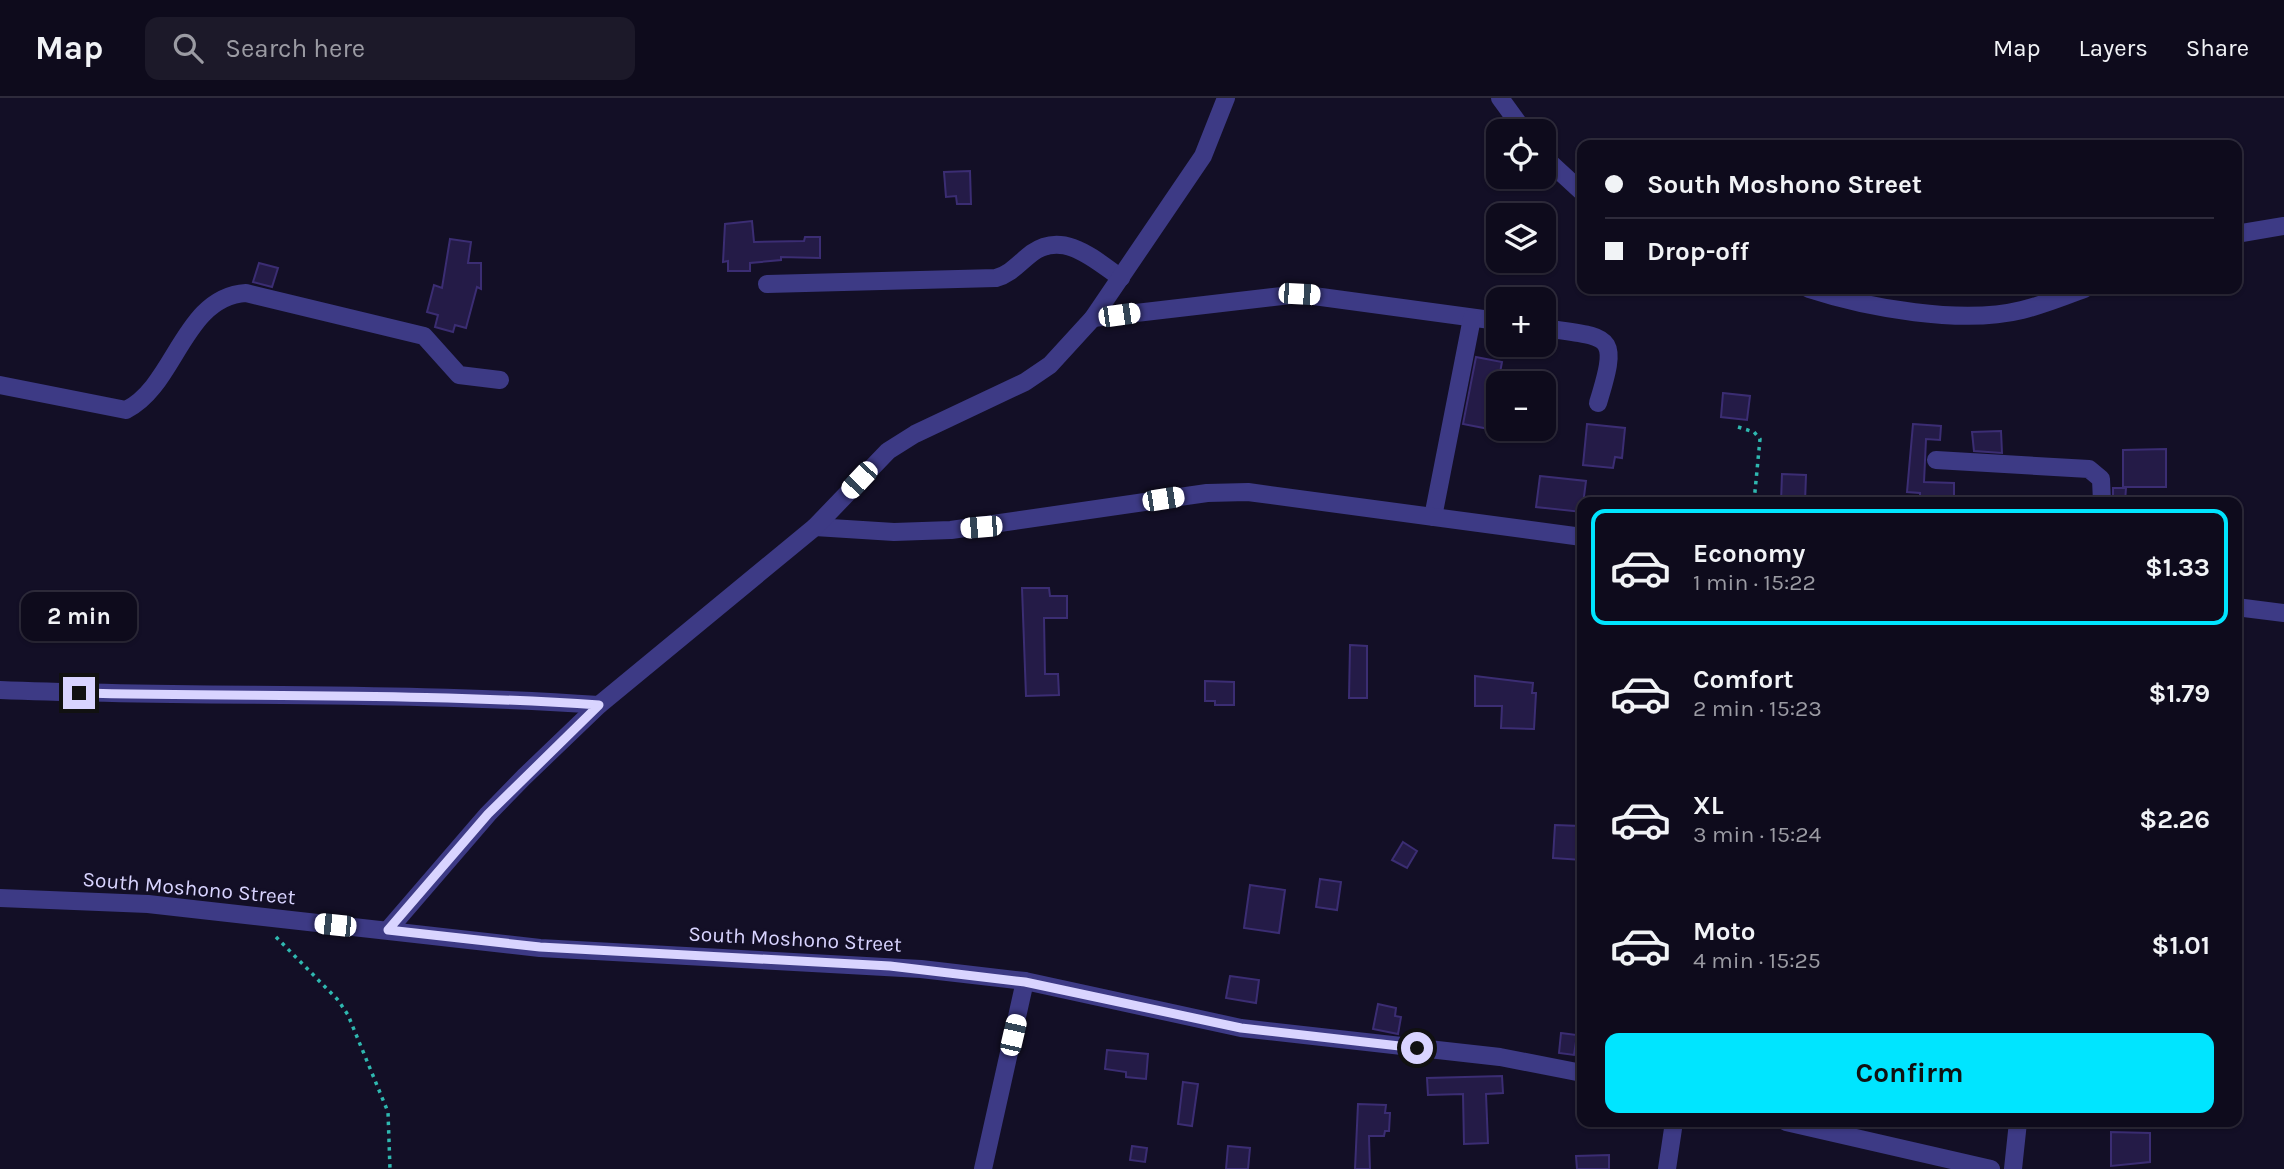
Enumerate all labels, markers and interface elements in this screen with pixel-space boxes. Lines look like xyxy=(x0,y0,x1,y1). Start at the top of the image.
search box xyxy=(145,17,635,80)
text: Map xyxy=(35,29,103,67)
icon: search xyxy=(169,29,207,67)
text: Search here xyxy=(225,33,365,64)
text: Map xyxy=(1993,34,2041,62)
text: Layers xyxy=(2079,34,2148,62)
text: Share xyxy=(2186,34,2249,62)
map controls xyxy=(1486,119,1556,441)
button: locate xyxy=(1486,119,1556,189)
text: South Moshono Street xyxy=(1647,169,1922,200)
button: layers xyxy=(1486,203,1556,273)
text: Drop-off xyxy=(1647,236,1749,267)
car xyxy=(1278,282,1321,306)
button: + xyxy=(1486,287,1556,357)
car xyxy=(1097,302,1142,328)
button: − xyxy=(1486,371,1556,441)
car xyxy=(837,457,882,503)
car xyxy=(1141,485,1186,513)
car xyxy=(960,515,1003,539)
icon: car xyxy=(1609,536,1672,599)
text: Economy xyxy=(1693,538,1805,569)
text: $1.33 xyxy=(2145,552,2210,583)
text: 1 min · 15:22 xyxy=(1693,569,1816,596)
callout: 2 min xyxy=(21,592,137,640)
text: 2 min xyxy=(47,603,111,630)
icon: car xyxy=(1609,662,1672,725)
text: Comfort xyxy=(1693,664,1794,695)
route end xyxy=(63,677,95,709)
text: $1.79 xyxy=(2148,678,2210,709)
text: 2 min · 15:23 xyxy=(1693,695,1822,722)
icon: car xyxy=(1609,788,1672,851)
text: XL xyxy=(1693,790,1724,821)
text: $2.26 xyxy=(2139,804,2210,835)
text: 3 min · 15:24 xyxy=(1693,821,1821,848)
street label: South Moshono Street xyxy=(82,867,297,909)
car xyxy=(314,912,357,938)
icon: car xyxy=(1609,914,1672,977)
text: Moto xyxy=(1693,916,1755,947)
street label: South Moshono Street xyxy=(688,921,902,957)
text: $1.01 xyxy=(2152,930,2210,961)
text: 4 min · 15:25 xyxy=(1693,947,1821,974)
car xyxy=(999,1012,1028,1058)
route start xyxy=(1401,1032,1433,1064)
button: Confirm xyxy=(1605,1033,2214,1113)

